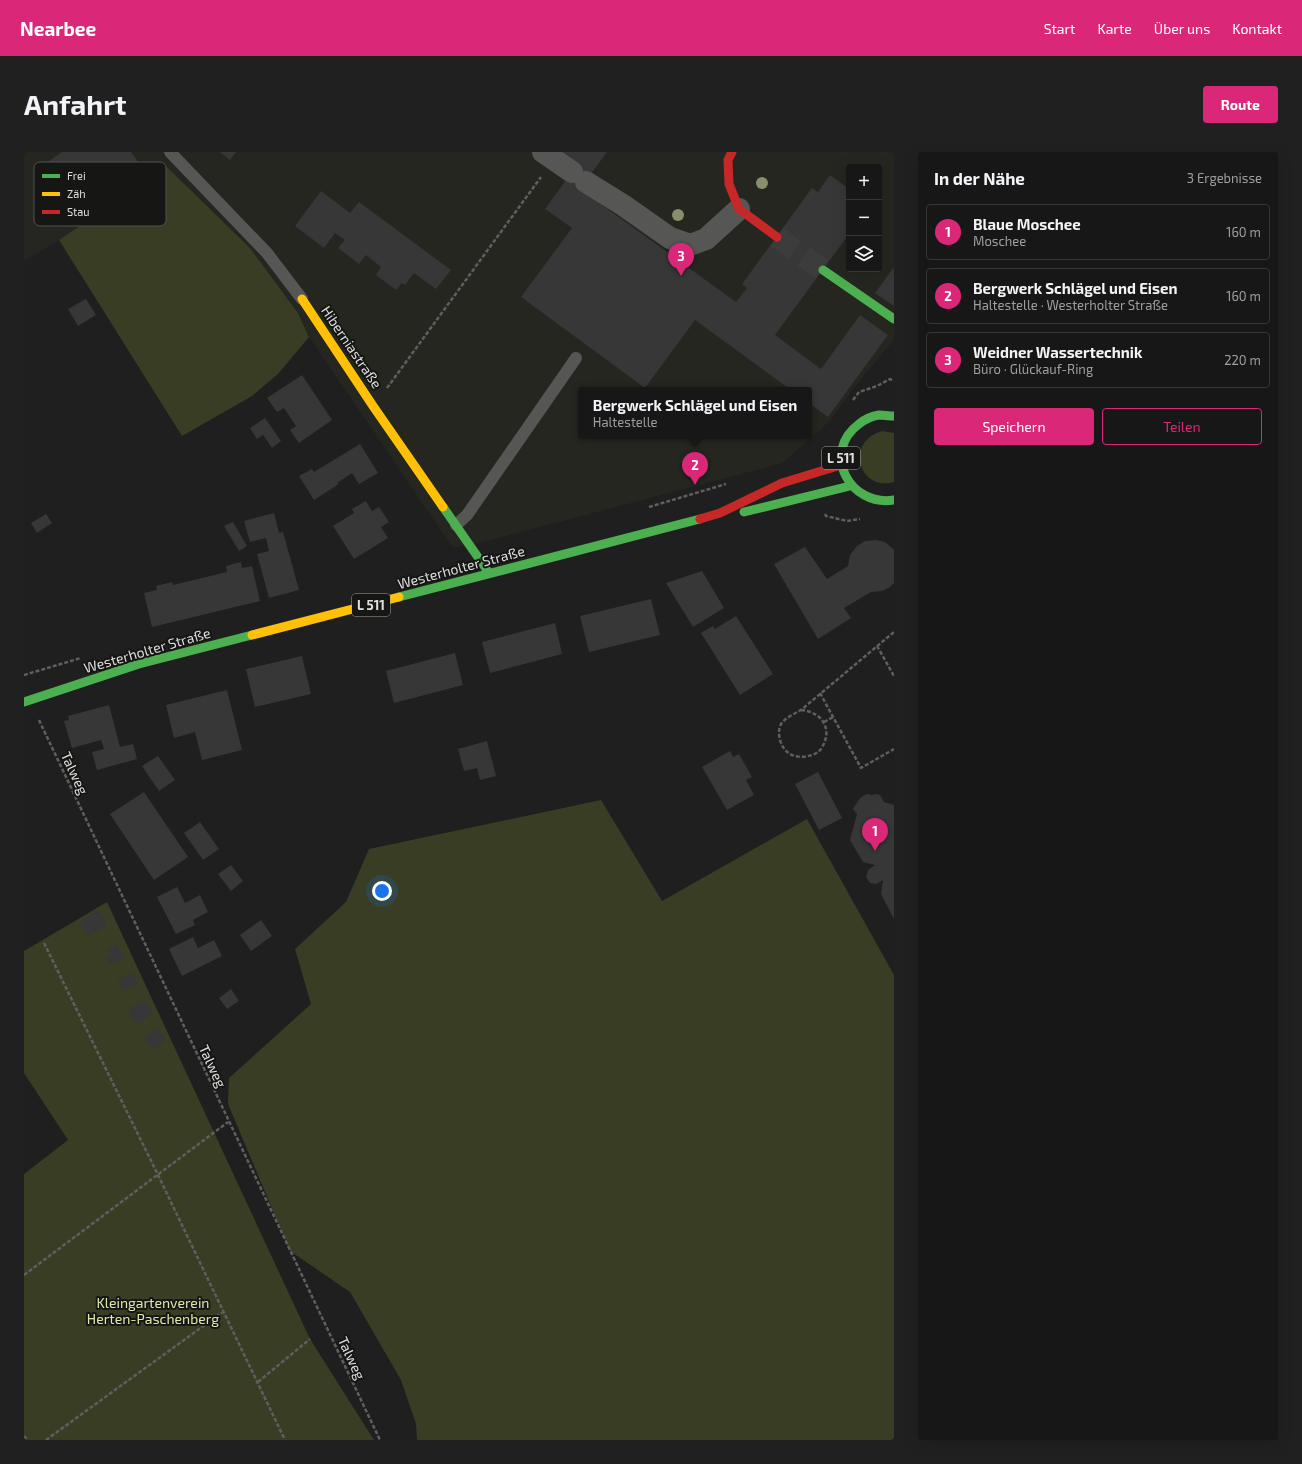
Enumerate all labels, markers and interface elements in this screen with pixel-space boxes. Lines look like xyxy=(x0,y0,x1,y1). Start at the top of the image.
text: Nearbee xyxy=(20,17,96,40)
text: Start xyxy=(1044,20,1075,37)
text: Karte xyxy=(1097,20,1132,37)
text: Über uns xyxy=(1154,20,1210,37)
text: Kontakt xyxy=(1232,20,1282,37)
button: Route xyxy=(1203,86,1278,123)
text: Anfahrt xyxy=(24,87,127,121)
legend xyxy=(34,162,166,226)
map controls xyxy=(846,164,882,272)
button: + xyxy=(846,164,882,200)
text: In der Nähe xyxy=(934,168,1025,188)
text: Frei xyxy=(67,169,86,182)
text: 3 Ergebnisse xyxy=(1187,170,1262,186)
text: Zäh xyxy=(67,187,86,200)
button: − xyxy=(846,200,882,236)
text: Stau xyxy=(67,205,90,218)
text: Blaue Moschee xyxy=(973,215,1081,233)
text: 1 xyxy=(945,224,951,240)
text: 160 m xyxy=(1226,224,1261,240)
text: Moschee xyxy=(973,233,1026,249)
button: layers xyxy=(846,236,882,272)
pin: 3 xyxy=(668,243,694,276)
text: Bergwerk Schlägel und Eisen xyxy=(973,279,1177,297)
text: 2 xyxy=(944,288,952,304)
text: 160 m xyxy=(1226,288,1261,304)
text: Haltestelle · Westerholter Straße xyxy=(973,297,1168,313)
street label: Hiberniastraße xyxy=(318,302,386,392)
text: Weidner Wassertechnik xyxy=(973,343,1142,361)
text: 3 xyxy=(944,352,952,368)
text: 220 m xyxy=(1224,352,1261,368)
text: Büro · Glückauf-Ring xyxy=(973,361,1093,377)
popup xyxy=(578,387,812,439)
text: Bergwerk Schlägel und Eisen xyxy=(593,396,797,414)
button: Speichern xyxy=(934,408,1094,445)
button: Teilen xyxy=(1102,408,1262,445)
text: Haltestelle xyxy=(593,414,658,430)
road number: L 511 xyxy=(822,447,860,469)
pin: 2 xyxy=(682,452,708,485)
street label: Westerholter Straße xyxy=(396,542,526,592)
road number: L 511 xyxy=(352,594,390,616)
street label: Westerholter Straße xyxy=(82,624,212,676)
street label: Talweg xyxy=(58,749,92,797)
pin: 1 xyxy=(862,818,888,851)
your location xyxy=(372,881,392,901)
street label: Talweg xyxy=(196,1042,230,1090)
park label: Kleingartenverein Herten-Paschenberg xyxy=(87,1294,219,1327)
street label: Talweg xyxy=(335,1334,369,1382)

